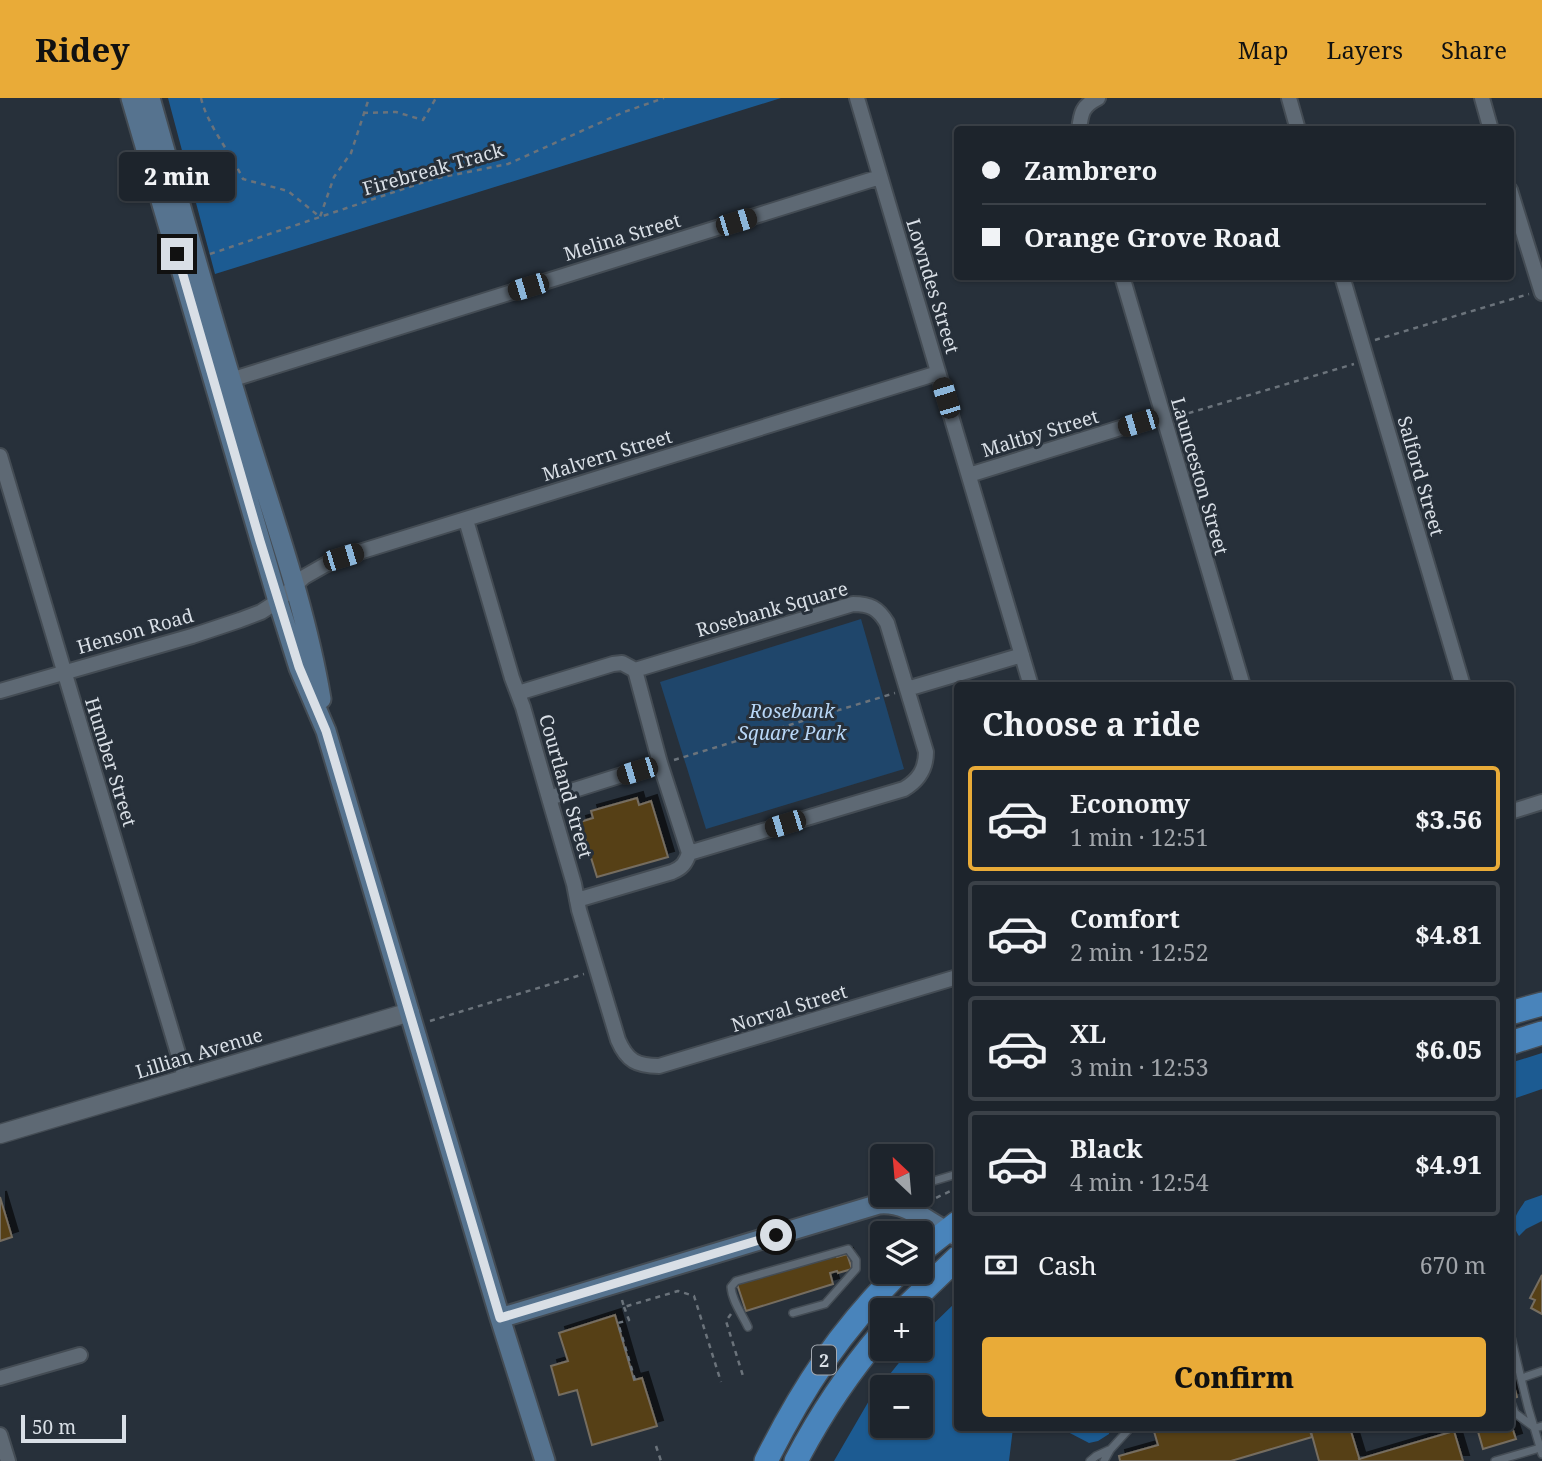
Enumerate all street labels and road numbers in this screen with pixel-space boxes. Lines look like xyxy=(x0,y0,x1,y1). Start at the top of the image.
street label: Firebreak Track xyxy=(360,136,507,202)
street label: Melina Street xyxy=(560,207,684,267)
street label: Lowndes Street xyxy=(900,215,966,357)
street label: Launceston Street xyxy=(1165,394,1235,558)
street label: Maltby Street xyxy=(978,403,1102,463)
street label: Salford Street xyxy=(1391,413,1451,539)
street label: Malvern Street xyxy=(539,423,676,487)
street label: Rosebank Square xyxy=(693,575,851,643)
street label: Henson Road xyxy=(74,602,197,660)
street label: Humber Street xyxy=(79,694,143,830)
street label: Courtland Street xyxy=(533,711,599,861)
street label: Norval Street xyxy=(728,978,850,1038)
street label: Lillian Avenue xyxy=(132,1021,266,1085)
road number: 2 xyxy=(812,1345,836,1374)

